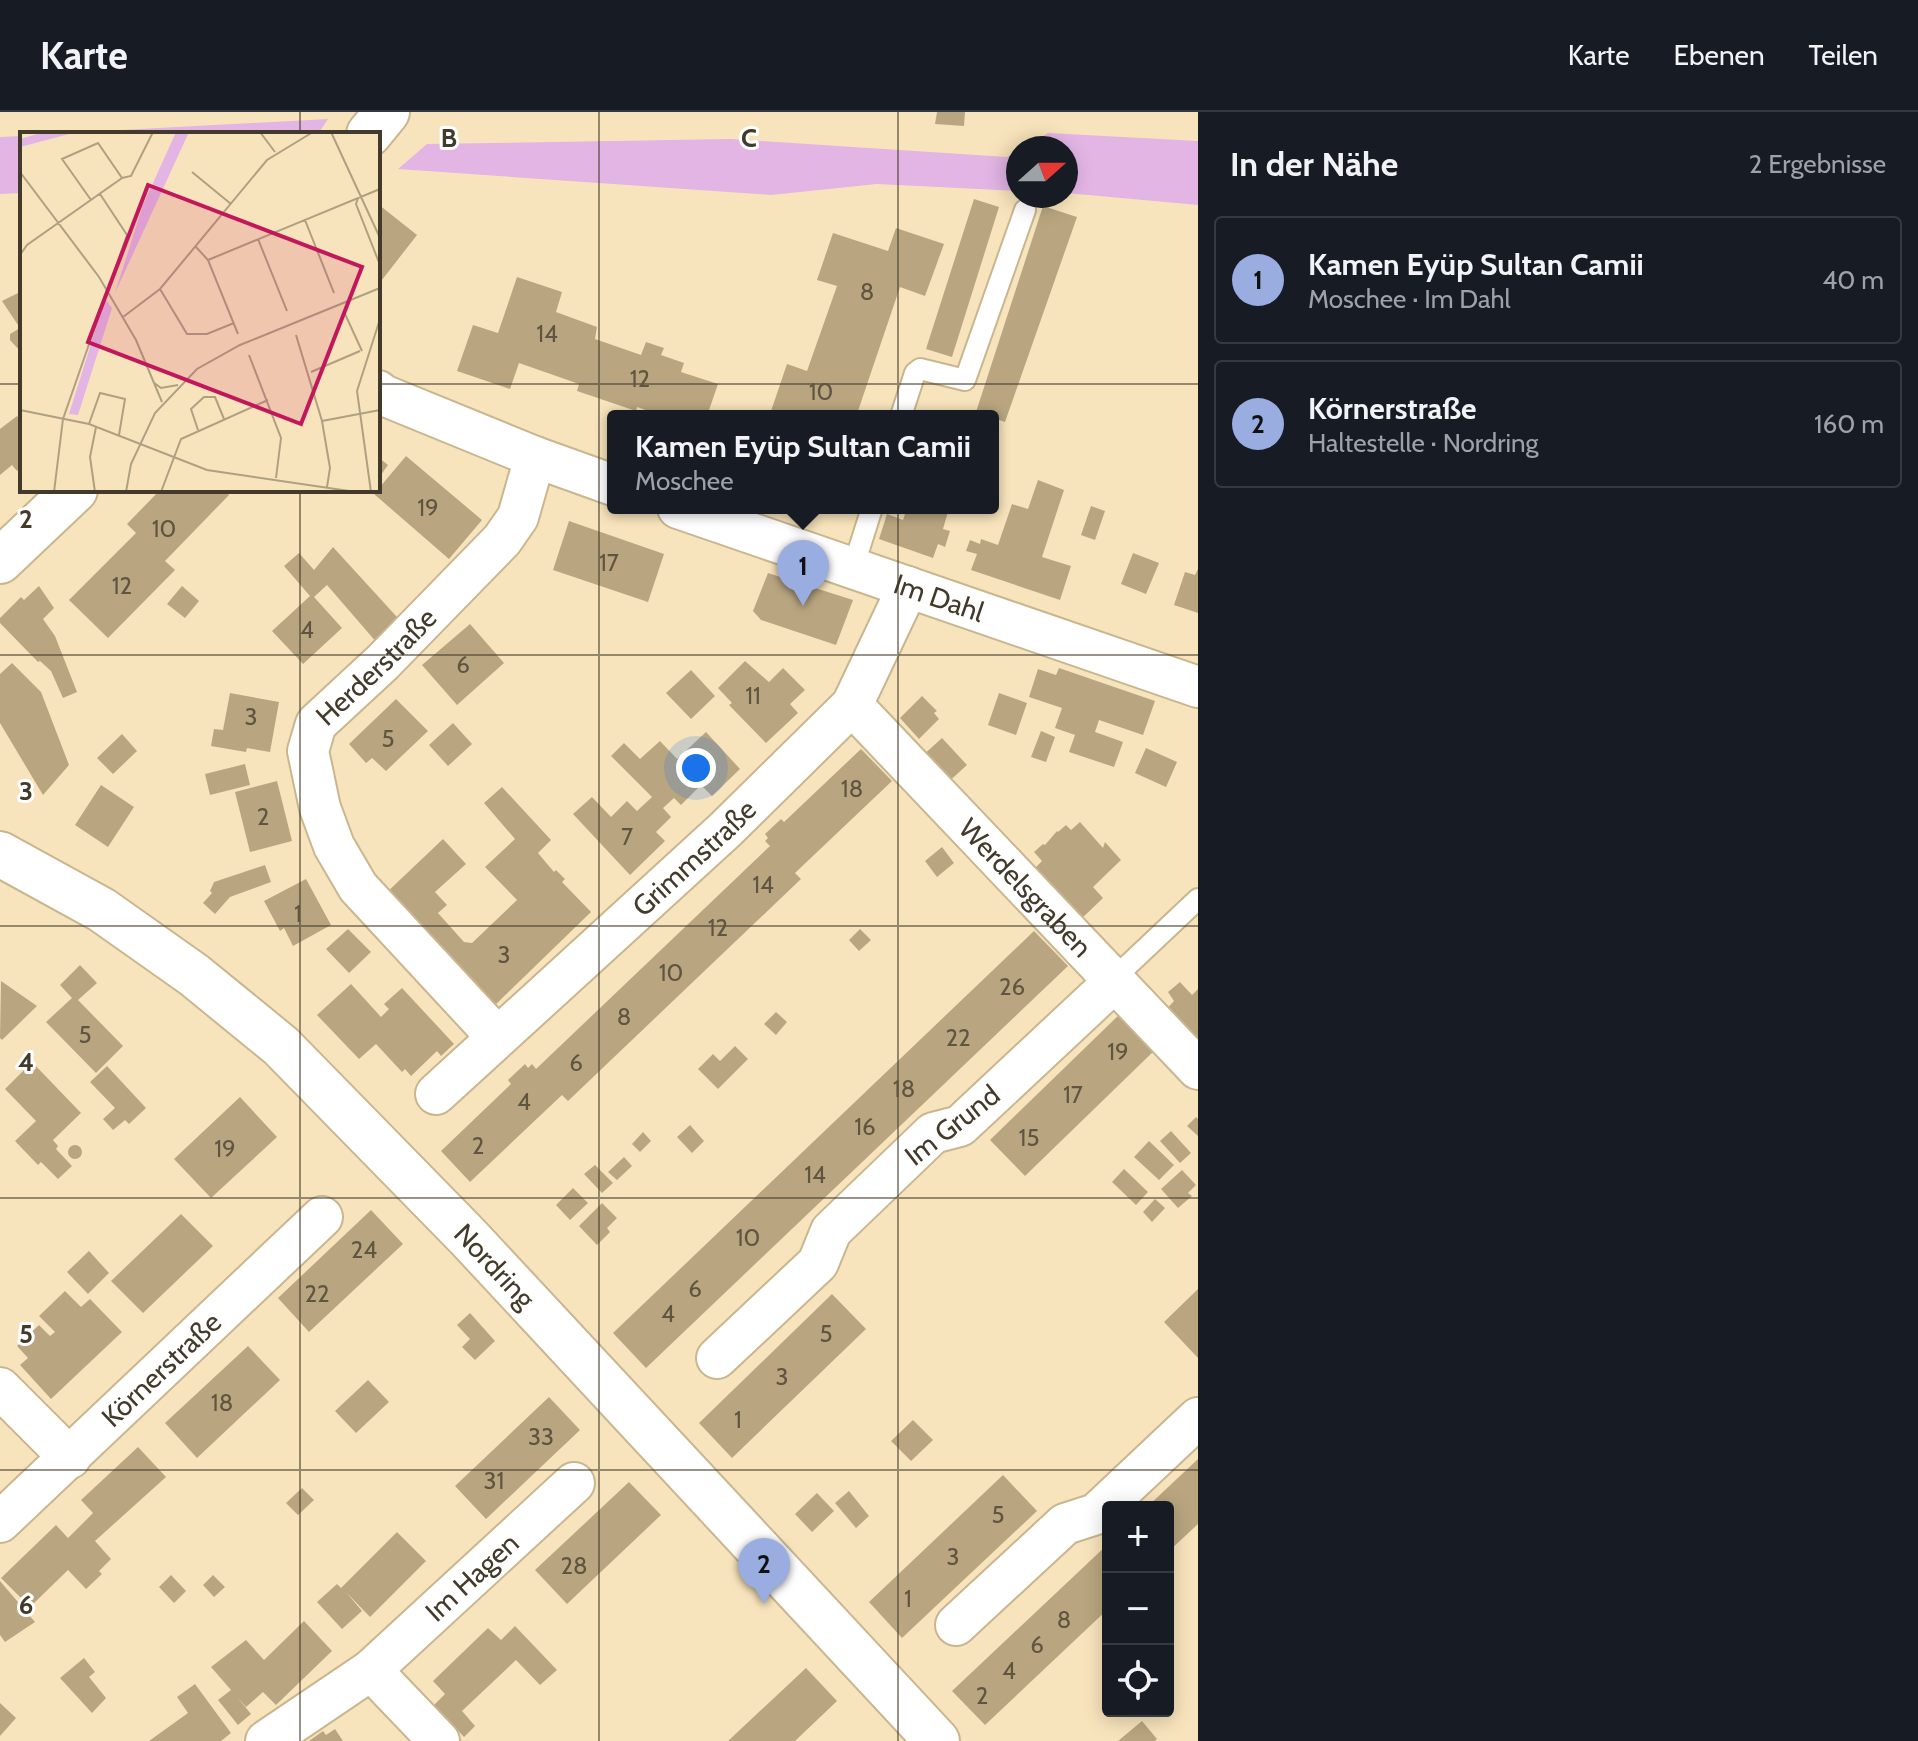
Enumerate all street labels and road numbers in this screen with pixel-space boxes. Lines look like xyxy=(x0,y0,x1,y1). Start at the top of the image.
street label: Im Dahl xyxy=(889,567,989,629)
street label: Herderstraße xyxy=(309,601,443,733)
street label: Grimmstraße xyxy=(625,792,763,923)
street label: Werdelsgraben xyxy=(952,811,1099,964)
street label: Im Grund xyxy=(898,1077,1006,1173)
street label: Nordring xyxy=(447,1216,543,1316)
street label: Körnerstraße xyxy=(94,1305,228,1434)
street label: Im Hagen xyxy=(418,1526,526,1628)

